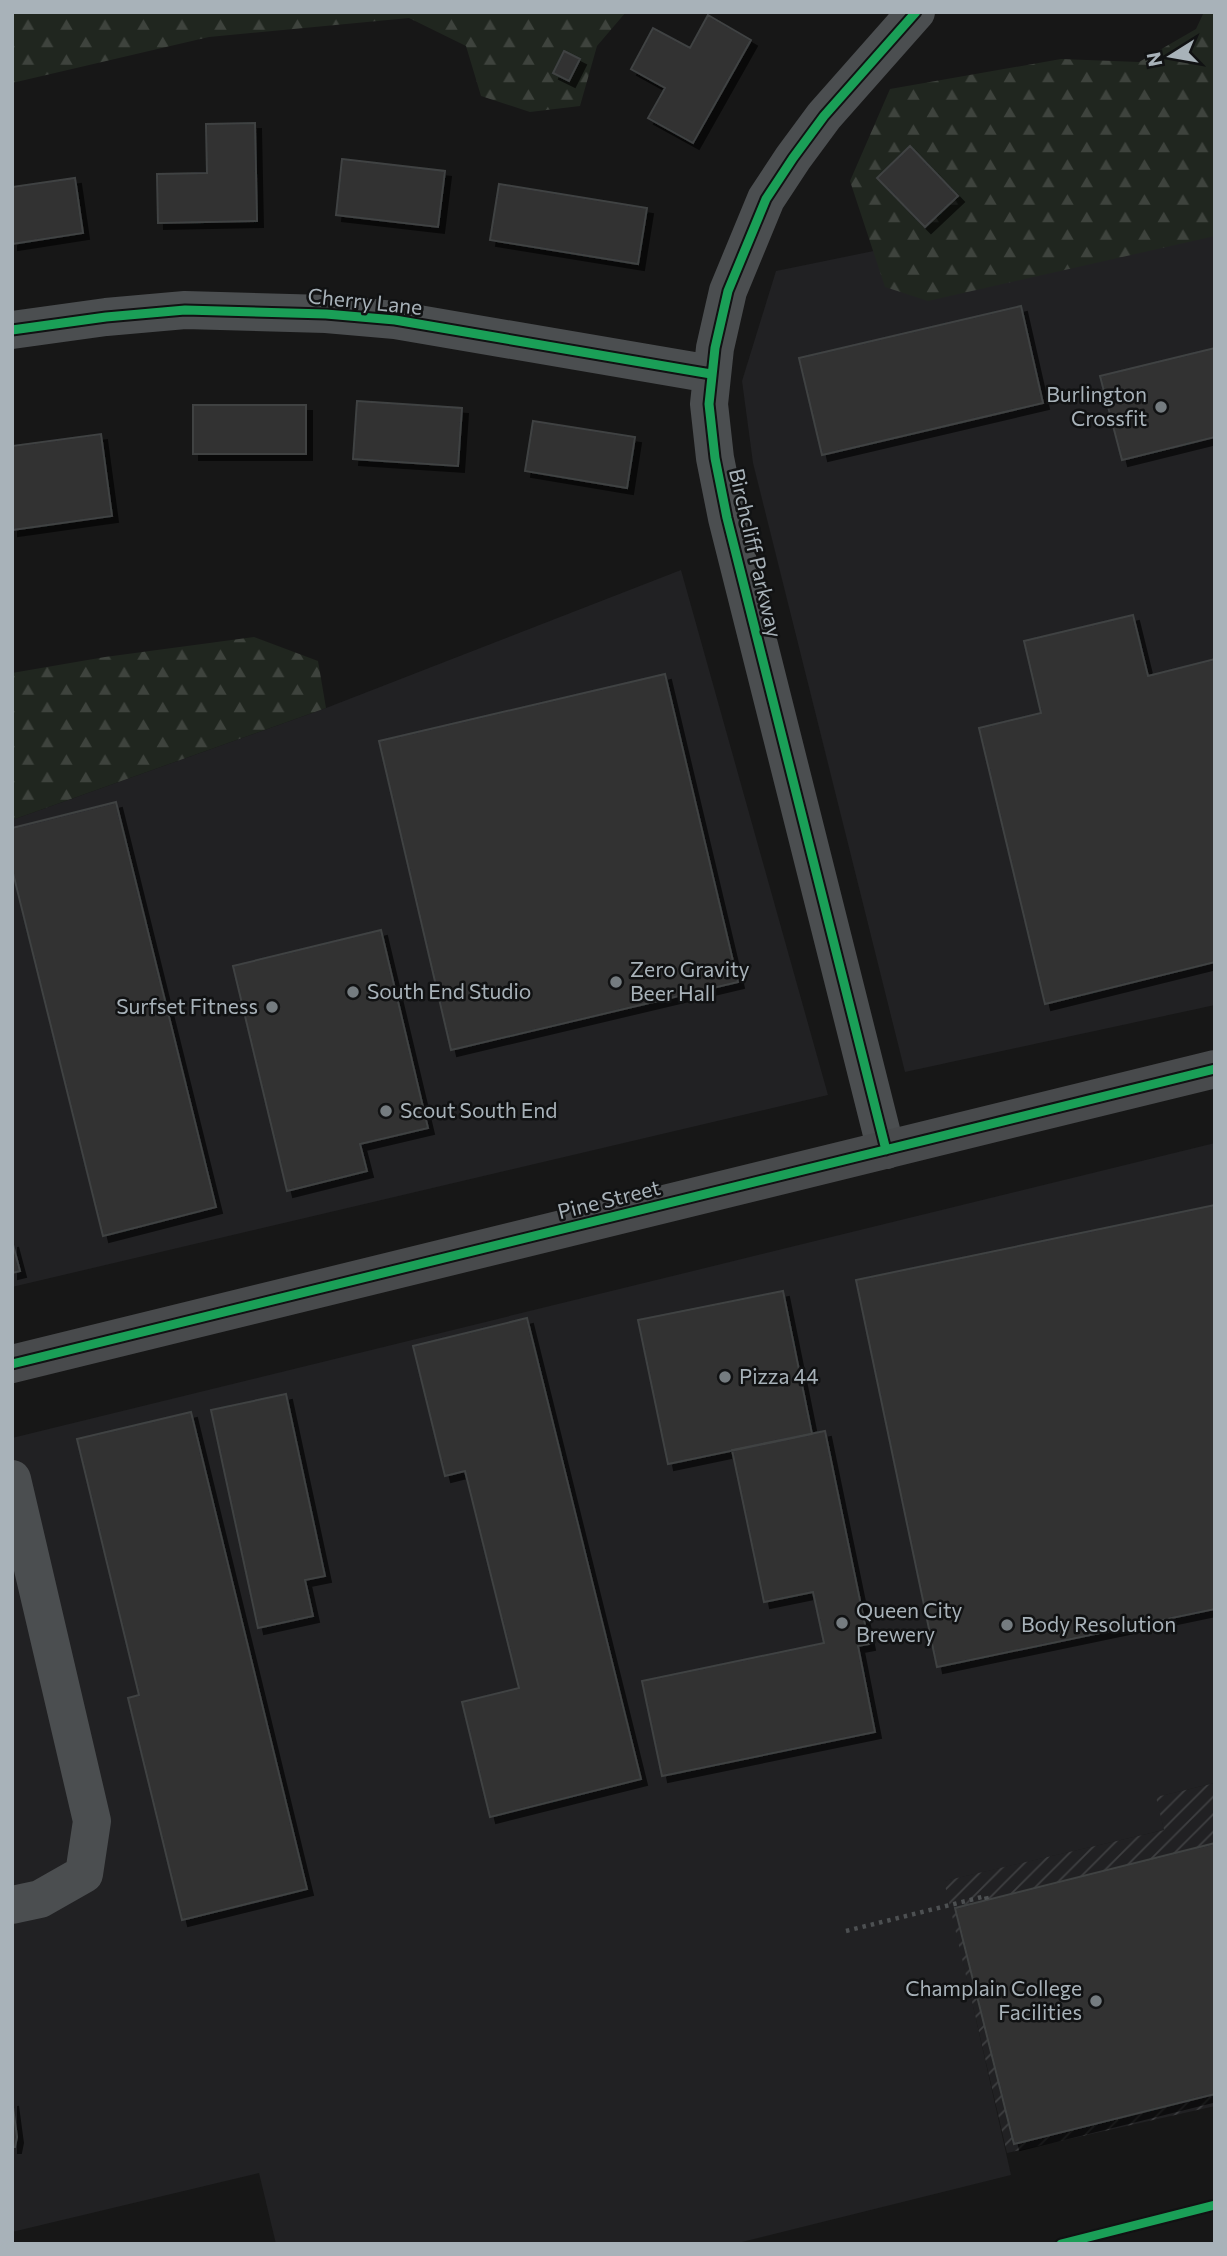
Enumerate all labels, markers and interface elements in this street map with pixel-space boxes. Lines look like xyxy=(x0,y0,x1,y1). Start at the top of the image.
north arrow xyxy=(1136,21,1206,91)
text: N xyxy=(1141,50,1166,69)
street label: Cherry Lane xyxy=(307,282,424,319)
place label: Burlington Crossfit xyxy=(1046,381,1147,430)
marker: Burlington Crossfit xyxy=(1153,399,1169,415)
street label: Birchcliff Parkway xyxy=(725,466,788,640)
place label: Zero Gravity Beer Hall xyxy=(630,956,750,1005)
marker: Zero Gravity Beer Hall xyxy=(608,974,624,990)
place label: South End Studio xyxy=(367,978,531,1003)
marker: South End Studio xyxy=(345,984,361,1000)
place label: Surfset Fitness xyxy=(116,993,258,1018)
marker: Surfset Fitness xyxy=(264,999,280,1015)
place label: Scout South End xyxy=(400,1097,558,1122)
marker: Scout South End xyxy=(378,1103,394,1119)
street label: Pine Street xyxy=(555,1174,663,1223)
place label: Pizza 44 xyxy=(739,1363,819,1388)
marker: Pizza 44 xyxy=(717,1369,733,1385)
place label: Queen City Brewery xyxy=(856,1597,962,1646)
place label: Body Resolution xyxy=(1021,1611,1176,1636)
marker: Queen City Brewery xyxy=(834,1615,850,1631)
marker: Body Resolution xyxy=(999,1617,1015,1633)
place label: Champlain College Facilities xyxy=(905,1975,1082,2024)
marker: Champlain College Facilities xyxy=(1088,1993,1104,2009)

